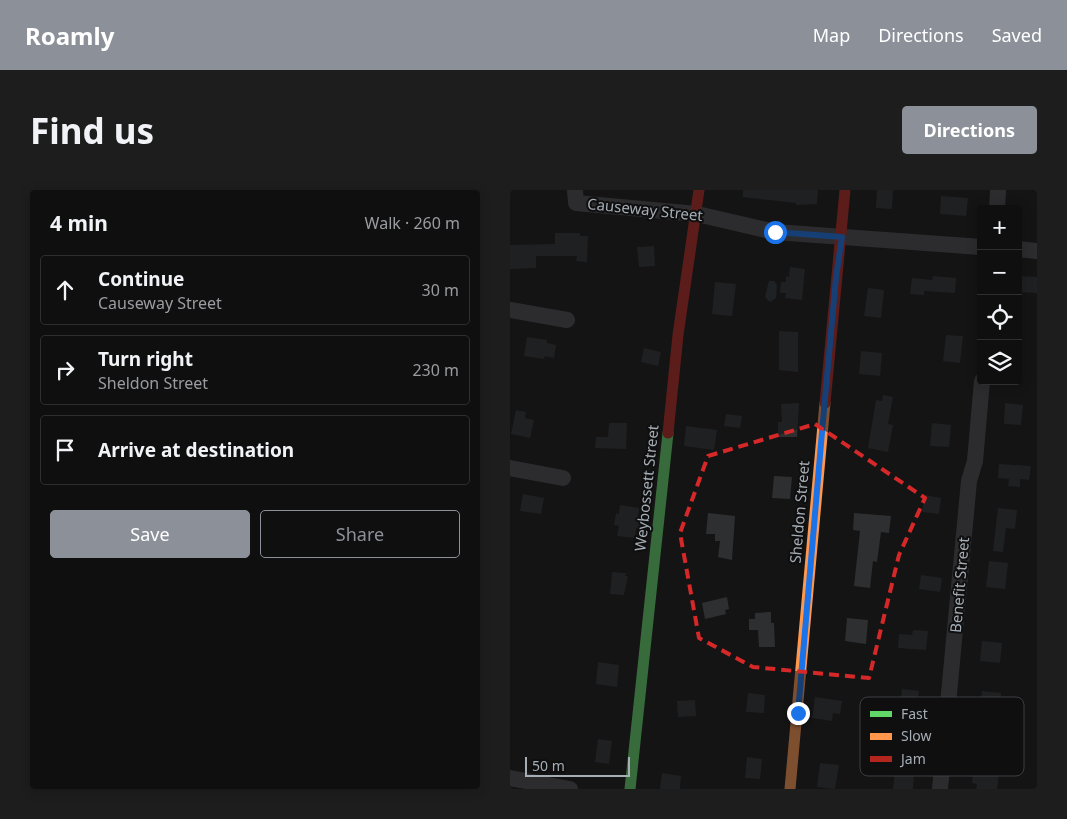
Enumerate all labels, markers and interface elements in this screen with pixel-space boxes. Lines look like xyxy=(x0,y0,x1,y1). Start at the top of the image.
text: Roamly xyxy=(25,19,114,52)
text: Map xyxy=(813,23,850,47)
text: Directions xyxy=(878,23,964,47)
text: Saved xyxy=(992,23,1042,47)
button: Directions xyxy=(902,106,1037,154)
text: Find us xyxy=(30,107,154,154)
street label: Causeway Street xyxy=(586,193,704,225)
map controls xyxy=(977,205,1022,385)
button: + xyxy=(977,205,1022,250)
text: 4 min xyxy=(50,209,108,237)
text: Walk · 260 m xyxy=(365,212,460,234)
route start xyxy=(764,221,787,244)
button: − xyxy=(977,250,1022,295)
text: Continue xyxy=(98,266,184,292)
icon: ahead xyxy=(51,276,79,304)
text: 30 m xyxy=(422,279,459,301)
text: Causeway Street xyxy=(98,292,222,314)
button: locate xyxy=(977,295,1022,340)
button: layers xyxy=(977,340,1022,385)
text: Turn right xyxy=(98,346,193,372)
icon: right xyxy=(51,356,79,384)
text: 230 m xyxy=(412,359,459,381)
text: Sheldon Street xyxy=(98,372,208,394)
street label: Weybossett Street xyxy=(629,423,663,552)
icon: arrive xyxy=(51,436,79,464)
text: Arrive at destination xyxy=(98,437,294,463)
street label: Sheldon Street xyxy=(785,459,814,564)
button: Save xyxy=(50,510,250,558)
button: Share xyxy=(260,510,460,558)
street label: Benefit Street xyxy=(945,536,973,634)
legend xyxy=(860,697,1024,776)
route end xyxy=(787,702,810,725)
text: Fast xyxy=(901,704,928,723)
text: Slow xyxy=(901,726,932,745)
text: Jam xyxy=(899,749,926,768)
scale bar xyxy=(525,754,630,777)
text: 50 m xyxy=(532,756,565,775)

